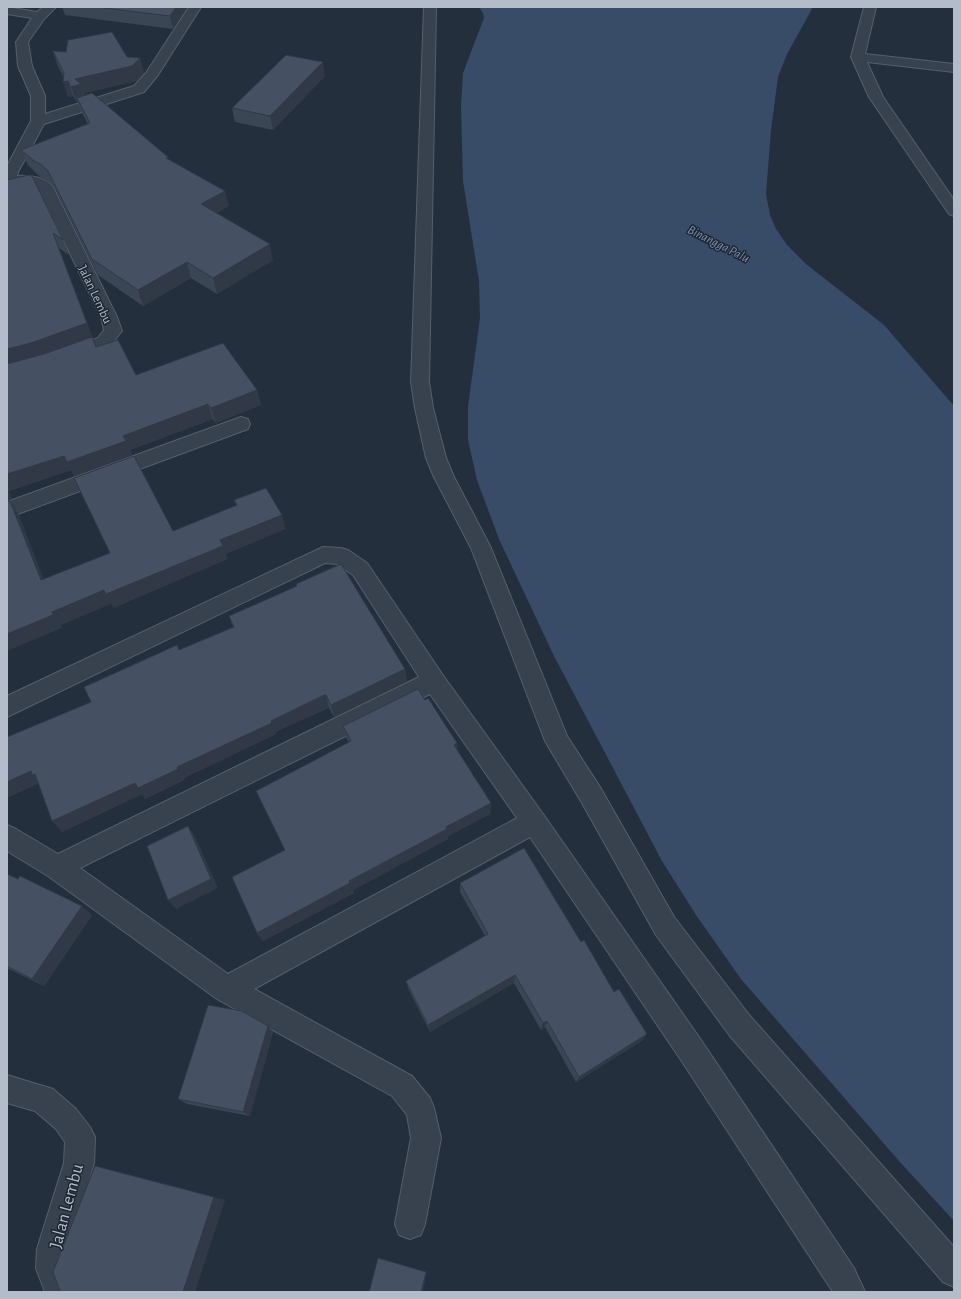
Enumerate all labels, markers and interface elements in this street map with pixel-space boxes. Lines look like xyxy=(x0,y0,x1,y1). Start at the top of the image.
water label: Binangga Palu xyxy=(685,223,751,265)
street label: Jalan Lembu xyxy=(76,263,114,326)
street label: Jalan Lembu xyxy=(47,1162,87,1250)

